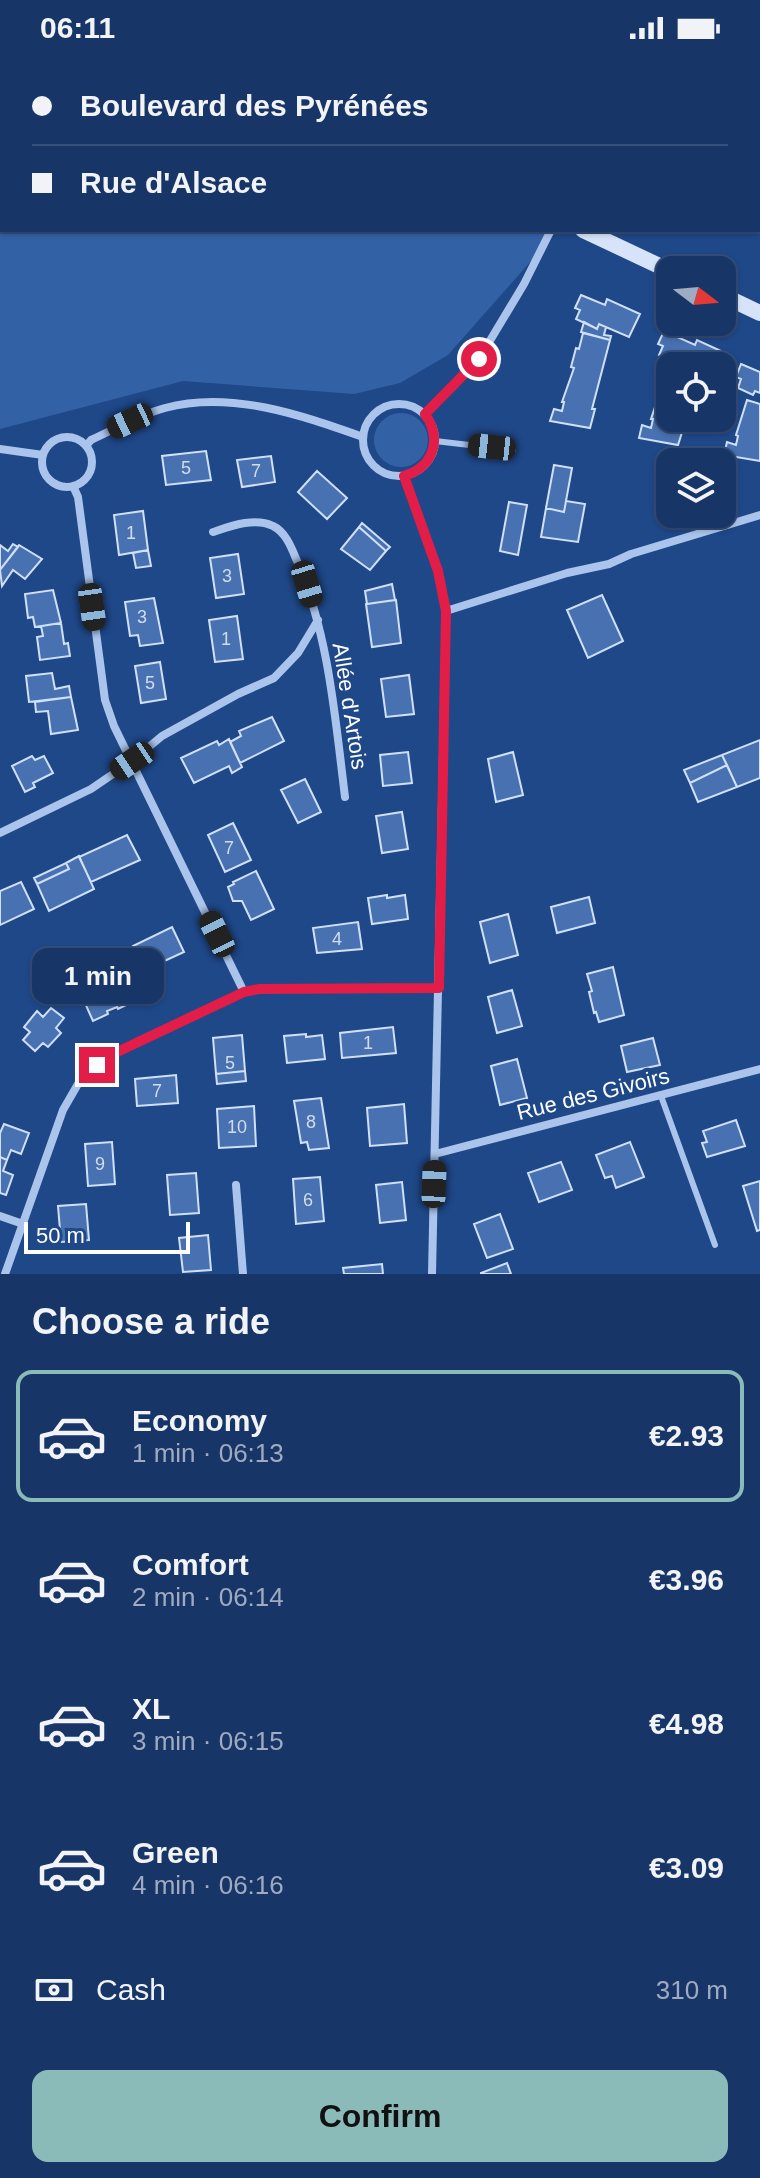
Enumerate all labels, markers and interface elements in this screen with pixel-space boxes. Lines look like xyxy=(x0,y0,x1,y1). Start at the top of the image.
text: 06:11 xyxy=(40,11,115,44)
text: Boulevard des Pyrénées xyxy=(80,89,429,122)
text: Rue d'Alsace xyxy=(80,166,267,199)
north arrow xyxy=(656,256,736,336)
map controls xyxy=(656,256,736,528)
route start xyxy=(461,341,497,377)
button: locate xyxy=(656,352,736,432)
car xyxy=(103,400,157,442)
car xyxy=(467,433,517,461)
button: layers xyxy=(656,448,736,528)
house number: 5 xyxy=(181,458,191,478)
house number: 7 xyxy=(251,461,261,481)
house number: 1 xyxy=(126,523,136,543)
car xyxy=(289,558,325,610)
house number: 3 xyxy=(222,566,232,586)
car xyxy=(77,582,107,632)
house number: 3 xyxy=(137,607,147,627)
house number: 1 xyxy=(221,629,231,649)
street label: Allée d'Artois xyxy=(328,641,372,771)
house number: 5 xyxy=(145,673,155,693)
car xyxy=(105,738,159,784)
house number: 7 xyxy=(224,838,234,858)
car xyxy=(196,907,238,961)
house number: 4 xyxy=(332,929,342,949)
callout: 1 min xyxy=(31,949,163,1005)
text: 1 min xyxy=(64,961,132,991)
house number: 1 xyxy=(363,1033,373,1053)
route end xyxy=(79,1047,115,1083)
house number: 5 xyxy=(225,1053,235,1073)
street label: Rue des Givoirs xyxy=(514,1063,672,1125)
house number: 7 xyxy=(152,1081,162,1101)
house number: 8 xyxy=(306,1112,316,1132)
house number: 10 xyxy=(227,1117,247,1137)
house number: 9 xyxy=(95,1154,105,1174)
car xyxy=(421,1160,447,1208)
house number: 6 xyxy=(303,1190,313,1210)
scale bar xyxy=(24,1218,190,1254)
text: 50 m xyxy=(36,1223,85,1248)
text: Choose a ride xyxy=(32,1301,270,1342)
icon: car xyxy=(36,1400,108,1472)
text: Economy xyxy=(132,1404,267,1437)
text: €2.93 xyxy=(649,1419,724,1452)
text: 1 min · 06:13 xyxy=(132,1438,284,1468)
icon: car xyxy=(36,1544,108,1616)
text: Comfort xyxy=(132,1548,249,1581)
text: €3.96 xyxy=(649,1563,724,1596)
text: 2 min · 06:14 xyxy=(132,1582,284,1612)
icon: car xyxy=(36,1688,108,1760)
text: XL xyxy=(132,1692,170,1725)
text: €4.98 xyxy=(649,1707,724,1740)
text: 3 min · 06:15 xyxy=(132,1726,284,1756)
icon: car xyxy=(36,1832,108,1904)
text: Green xyxy=(132,1836,219,1869)
text: €3.09 xyxy=(649,1851,724,1884)
text: 4 min · 06:16 xyxy=(132,1870,284,1900)
icon: cash xyxy=(32,1968,76,2012)
text: Cash xyxy=(96,1973,166,2006)
text: 310 m xyxy=(656,1975,728,2005)
button: Confirm xyxy=(32,2070,728,2162)

